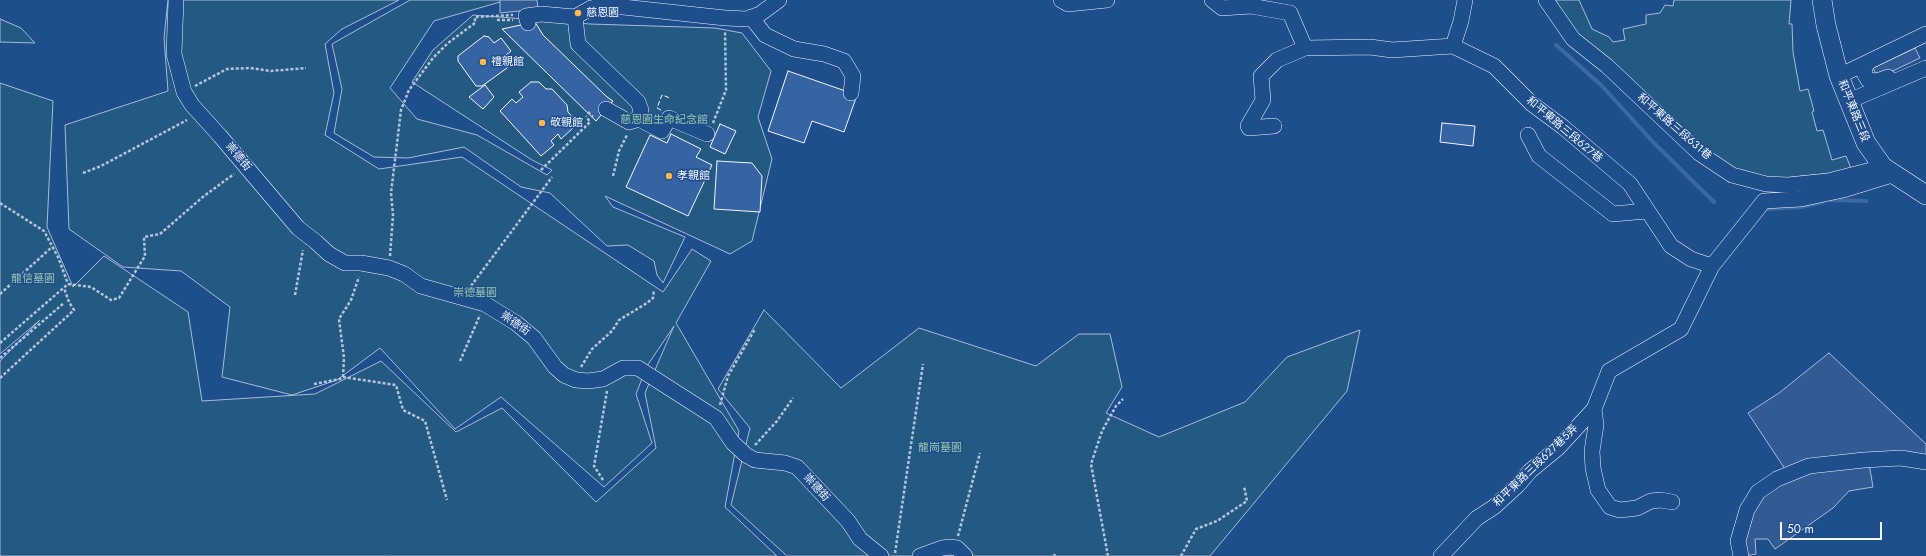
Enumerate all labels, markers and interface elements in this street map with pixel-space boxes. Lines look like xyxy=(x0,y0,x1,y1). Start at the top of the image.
place label: 慈恩園 xyxy=(586,6,619,20)
marker: 慈恩園 xyxy=(573,8,583,18)
place label: 禮親館 xyxy=(491,55,524,69)
marker: 禮親館 xyxy=(478,57,488,67)
street label: 和平東路三段 xyxy=(1835,78,1871,144)
street label: 和平東路三段631巷 xyxy=(1634,91,1714,163)
street label: 和平東路三段627巷 xyxy=(1523,94,1605,166)
park label: 慈恩園生命紀念館 xyxy=(620,113,708,127)
place label: 敬親館 xyxy=(550,116,583,130)
marker: 敬親館 xyxy=(537,118,547,128)
street label: 崇德街 xyxy=(222,140,254,174)
place label: 孝親館 xyxy=(677,169,710,183)
marker: 孝親館 xyxy=(664,171,674,181)
park label: 龍信墓園 xyxy=(11,272,55,286)
park label: 崇德墓園 xyxy=(453,286,497,300)
street label: 崇德街 xyxy=(498,309,532,339)
street label: 和平東路三段627巷5弄 xyxy=(1491,422,1581,510)
park label: 龍崗墓園 xyxy=(918,441,962,455)
street label: 崇德街 xyxy=(800,471,832,505)
scale bar xyxy=(1782,514,1884,540)
text: 50 m xyxy=(1787,520,1814,538)

